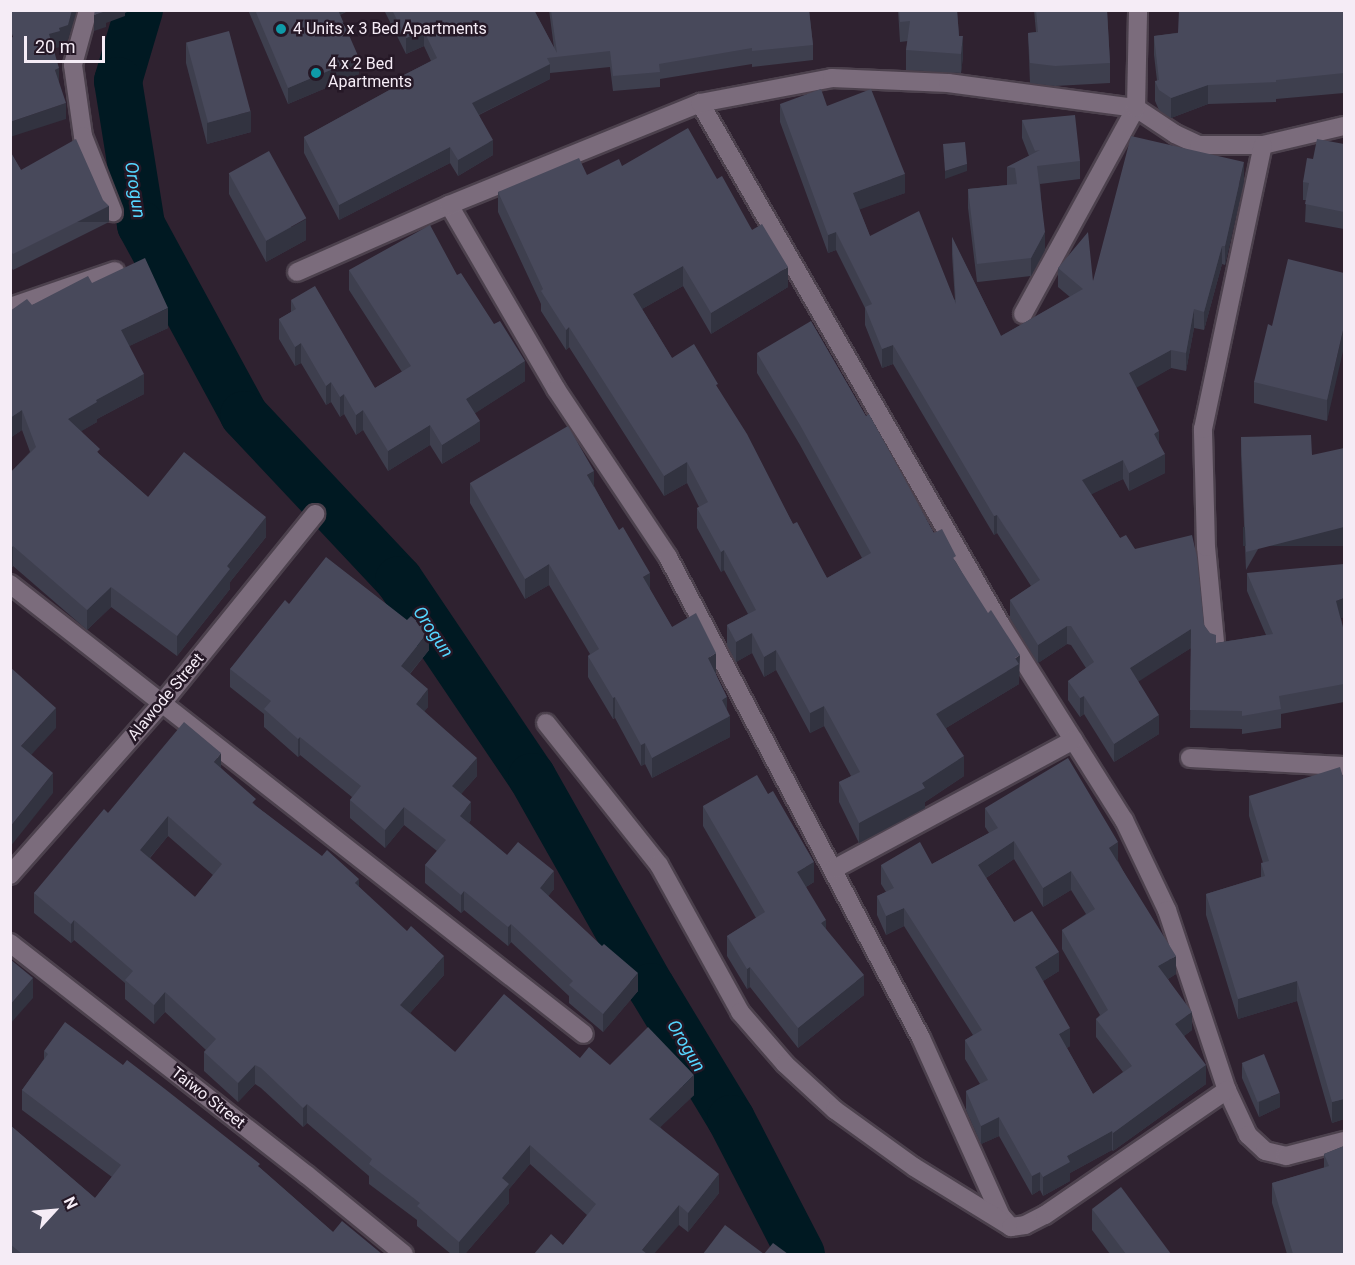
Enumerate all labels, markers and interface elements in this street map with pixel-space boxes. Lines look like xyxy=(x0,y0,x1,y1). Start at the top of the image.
place label: 4 Units x 3 Bed Apartments xyxy=(293,19,487,39)
marker: 4 Units x 3 Bed Apartments xyxy=(274,22,288,36)
scale bar xyxy=(27,24,108,62)
text: 20 m xyxy=(35,36,75,57)
place label: 4 x 2 Bed Apartments xyxy=(328,54,412,92)
marker: 4 x 2 Bed Apartments xyxy=(309,66,323,80)
water label: Orogun xyxy=(120,160,150,220)
water label: Orogun xyxy=(408,602,458,662)
street label: Alawode Street xyxy=(124,650,208,744)
water label: Orogun xyxy=(662,1016,710,1076)
street label: Taiwo Street xyxy=(167,1063,249,1133)
north arrow xyxy=(24,1181,84,1241)
text: N xyxy=(60,1194,82,1212)

